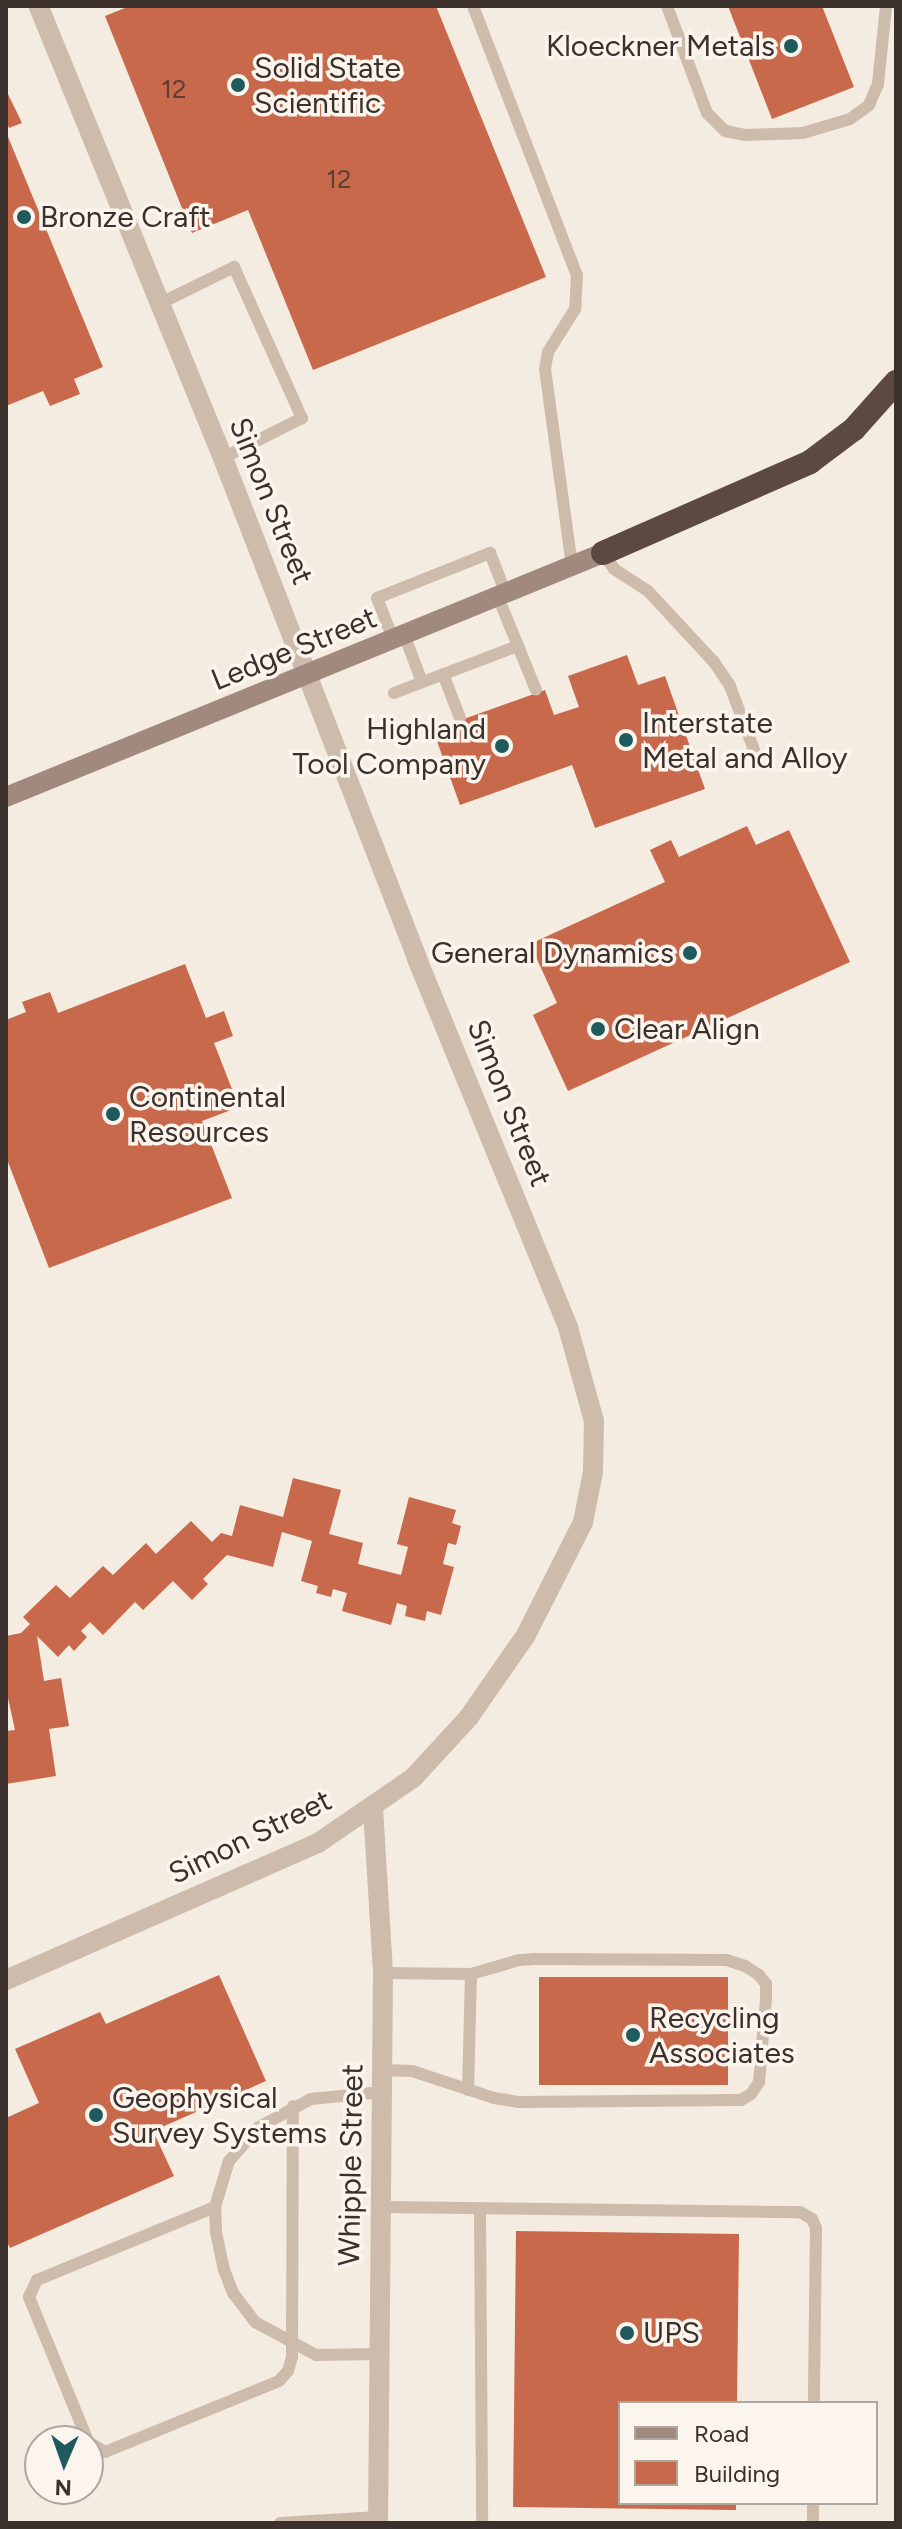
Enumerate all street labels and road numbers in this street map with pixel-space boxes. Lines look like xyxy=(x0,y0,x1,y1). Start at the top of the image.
street label: Simon Street xyxy=(221,412,321,590)
street label: Ledge Street xyxy=(206,600,382,698)
street label: Simon Street xyxy=(459,1014,559,1192)
street label: Simon Street xyxy=(163,1782,337,1892)
street label: Whipple Street xyxy=(331,2064,371,2266)

